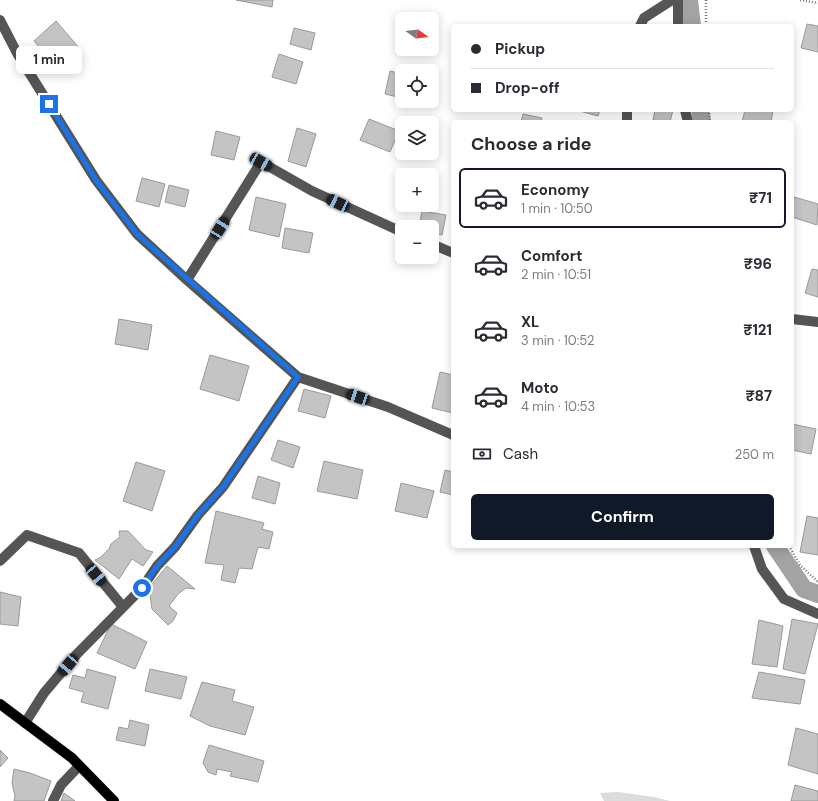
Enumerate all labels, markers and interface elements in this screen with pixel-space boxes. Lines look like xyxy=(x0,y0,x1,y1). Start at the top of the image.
north arrow xyxy=(395,12,439,56)
map controls xyxy=(395,12,439,264)
text: Pickup xyxy=(495,39,545,59)
callout: 1 min xyxy=(16,46,82,74)
text: 1 min xyxy=(33,51,65,68)
button: locate xyxy=(395,64,439,108)
text: Drop-off xyxy=(495,78,560,98)
route end xyxy=(40,95,58,113)
button: layers xyxy=(395,116,439,160)
text: Choose a ride xyxy=(471,132,592,156)
car xyxy=(248,151,274,173)
button: + xyxy=(395,168,439,212)
icon: car xyxy=(473,180,509,216)
text: Economy xyxy=(521,180,589,200)
text: ₹71 xyxy=(749,188,772,208)
car xyxy=(325,192,351,214)
text: 1 min · 10:50 xyxy=(521,200,593,217)
car xyxy=(209,215,231,241)
button: − xyxy=(395,220,439,264)
icon: car xyxy=(473,246,509,282)
text: Comfort xyxy=(521,246,582,266)
text: ₹96 xyxy=(744,254,772,274)
text: 2 min · 10:51 xyxy=(521,266,591,283)
icon: car xyxy=(473,312,509,348)
text: XL xyxy=(521,312,539,332)
text: ₹121 xyxy=(743,320,772,340)
text: 3 min · 10:52 xyxy=(521,332,595,349)
icon: car xyxy=(473,378,509,414)
text: Moto xyxy=(521,378,559,398)
text: ₹87 xyxy=(745,386,772,406)
car xyxy=(345,387,371,407)
text: 4 min · 10:53 xyxy=(521,398,595,415)
icon: cash xyxy=(471,443,493,465)
text: Cash xyxy=(503,444,538,464)
text: 250 m xyxy=(735,446,774,463)
button: Confirm xyxy=(471,494,774,540)
car xyxy=(84,562,108,588)
route start xyxy=(133,579,151,597)
car xyxy=(56,652,80,678)

